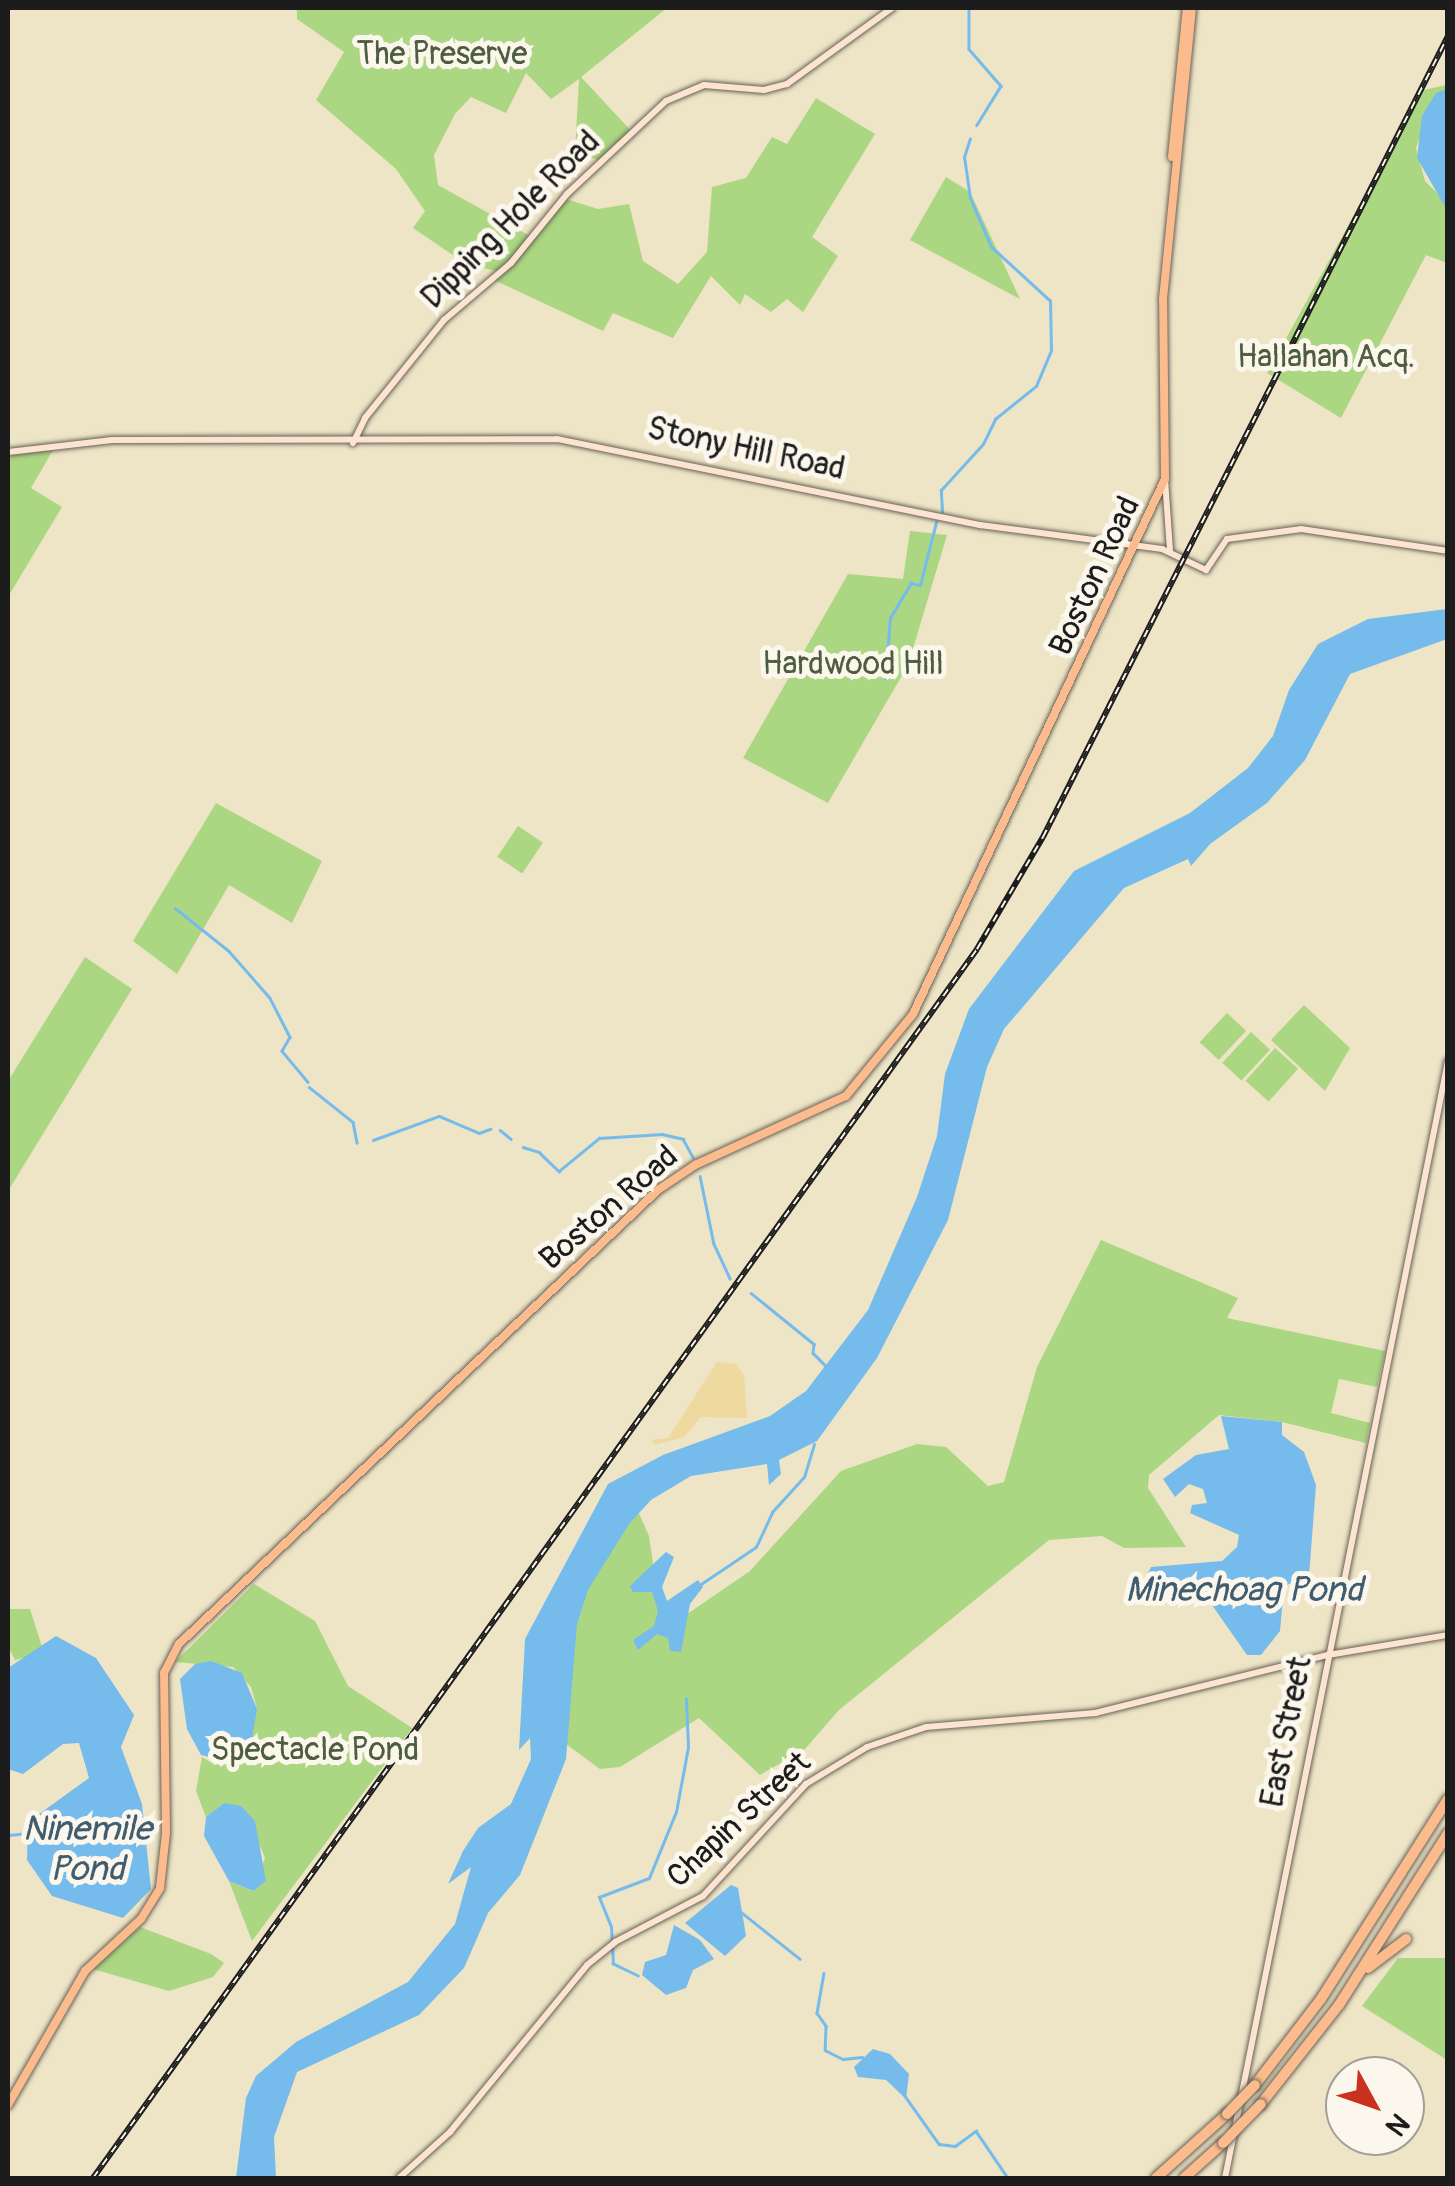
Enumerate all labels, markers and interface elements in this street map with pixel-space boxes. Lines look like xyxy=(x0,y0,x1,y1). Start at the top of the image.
park label: The Preserve xyxy=(357,35,527,73)
street label: Dipping Hole Road xyxy=(414,123,608,317)
park label: Hallahan Acq. xyxy=(1237,338,1415,376)
street label: Stony Hill Road xyxy=(644,409,848,489)
street label: Boston Road xyxy=(1042,491,1148,661)
park label: Hardwood Hill xyxy=(762,645,944,683)
street label: Boston Road xyxy=(532,1138,686,1278)
water label: Minechoag Pond xyxy=(1125,1569,1363,1611)
street label: East Street xyxy=(1254,1654,1320,1810)
park label: Spectacle Pond xyxy=(211,1731,419,1769)
street label: Chapin Street xyxy=(659,1744,819,1896)
water label: Ninemile Pond xyxy=(22,1808,152,1890)
north arrow xyxy=(1325,2056,1425,2156)
text: N xyxy=(1377,2106,1416,2143)

